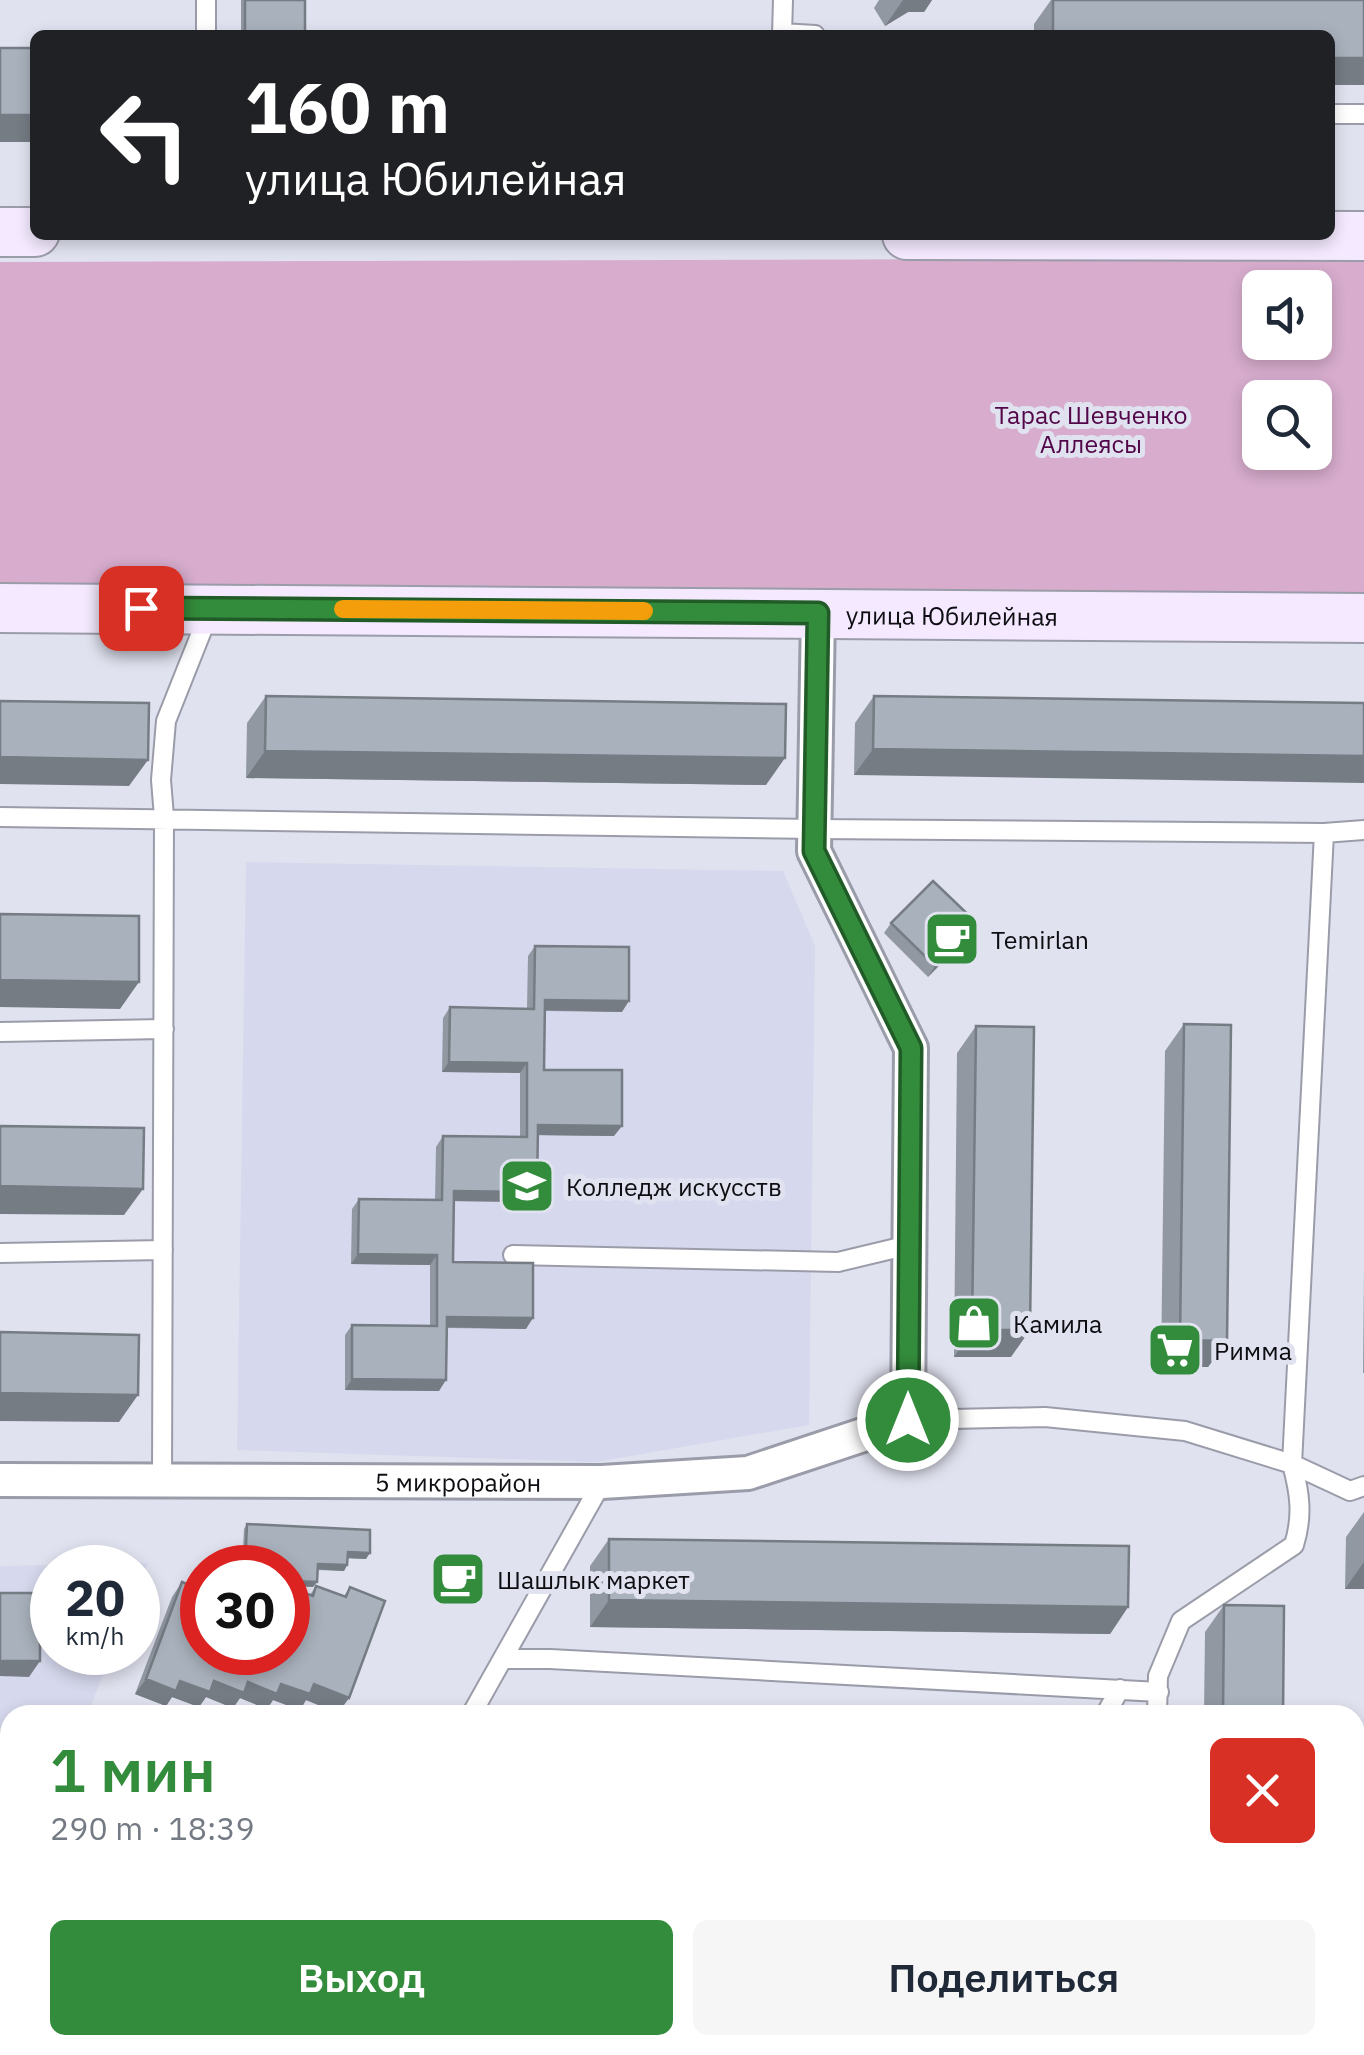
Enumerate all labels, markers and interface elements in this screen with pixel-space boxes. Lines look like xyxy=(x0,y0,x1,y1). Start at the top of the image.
text: 160 m xyxy=(245,61,450,152)
icon: left xyxy=(80,70,210,200)
text: улица Юбилейная xyxy=(245,149,626,207)
map controls xyxy=(1242,270,1332,470)
button: sound xyxy=(1242,270,1332,360)
button: search xyxy=(1242,380,1332,470)
park label: Тарас Шевченко Аллеясы xyxy=(995,398,1187,460)
pin xyxy=(99,566,184,651)
icon: arrive xyxy=(114,581,169,636)
street label: улица Юбилейная xyxy=(846,598,1058,632)
cafe icon: Temirlan xyxy=(922,909,982,969)
place label: Temirlan xyxy=(991,923,1089,956)
school or university icon: Колледж искусств xyxy=(497,1156,557,1216)
place label: Колледж искусств xyxy=(566,1170,782,1203)
shop icon: Камила xyxy=(944,1293,1004,1353)
place label: Камила xyxy=(1013,1307,1102,1340)
supermarket icon: Римма xyxy=(1145,1320,1205,1380)
place label: Римма xyxy=(1214,1334,1292,1367)
position arrow xyxy=(856,1368,960,1472)
street label: 5 микрорайон xyxy=(375,1465,541,1498)
speed limit sign: 30 xyxy=(180,1545,310,1675)
cafe icon: Шашлык маркет xyxy=(428,1549,488,1609)
place label: Шашлык маркет xyxy=(497,1563,690,1596)
text: 20 xyxy=(65,1565,125,1630)
text: km/h xyxy=(66,1619,124,1652)
text: 1 мин xyxy=(50,1730,216,1809)
button: close xyxy=(1210,1738,1315,1843)
text: 290 m · 18:39 xyxy=(50,1807,255,1849)
button: Выход xyxy=(50,1920,673,2035)
button: Поделиться xyxy=(693,1920,1315,2035)

